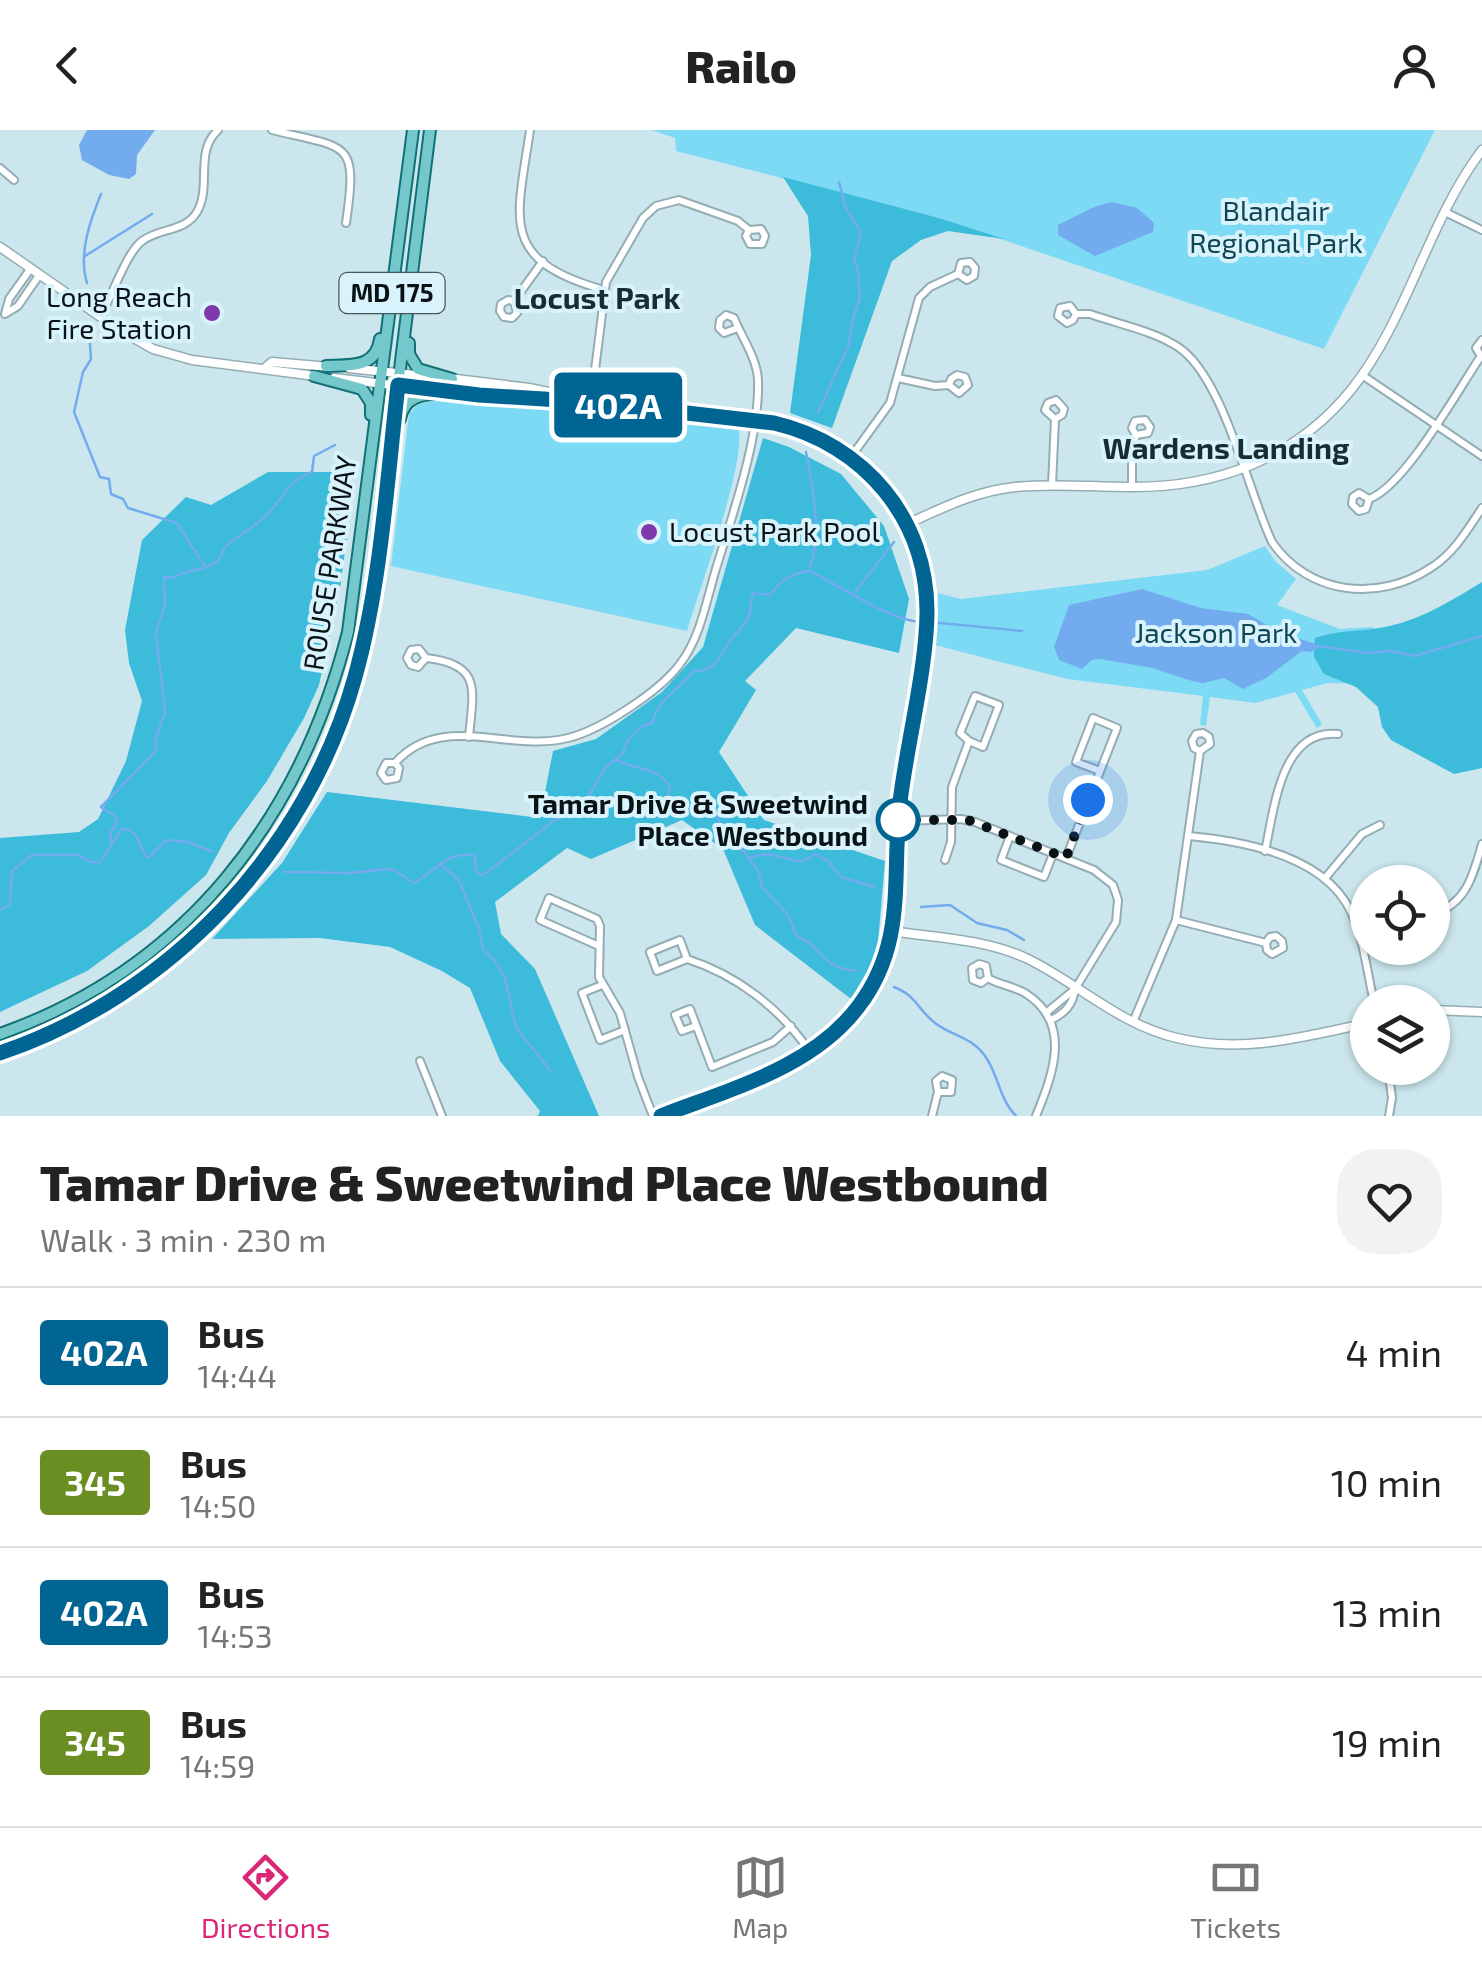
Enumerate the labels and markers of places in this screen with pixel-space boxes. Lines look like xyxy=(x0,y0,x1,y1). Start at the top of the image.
place label: Long Reach Fire Station xyxy=(46,279,192,345)
marker: Long Reach Fire Station xyxy=(201,302,223,324)
place label: Locust Park Pool xyxy=(669,514,880,548)
marker: Locust Park Pool xyxy=(638,521,660,543)
place label: Tamar Drive & Sweetwind Place Westbound xyxy=(528,786,868,852)
marker: Tamar Drive & Sweetwind Place Westbound xyxy=(877,799,919,841)

